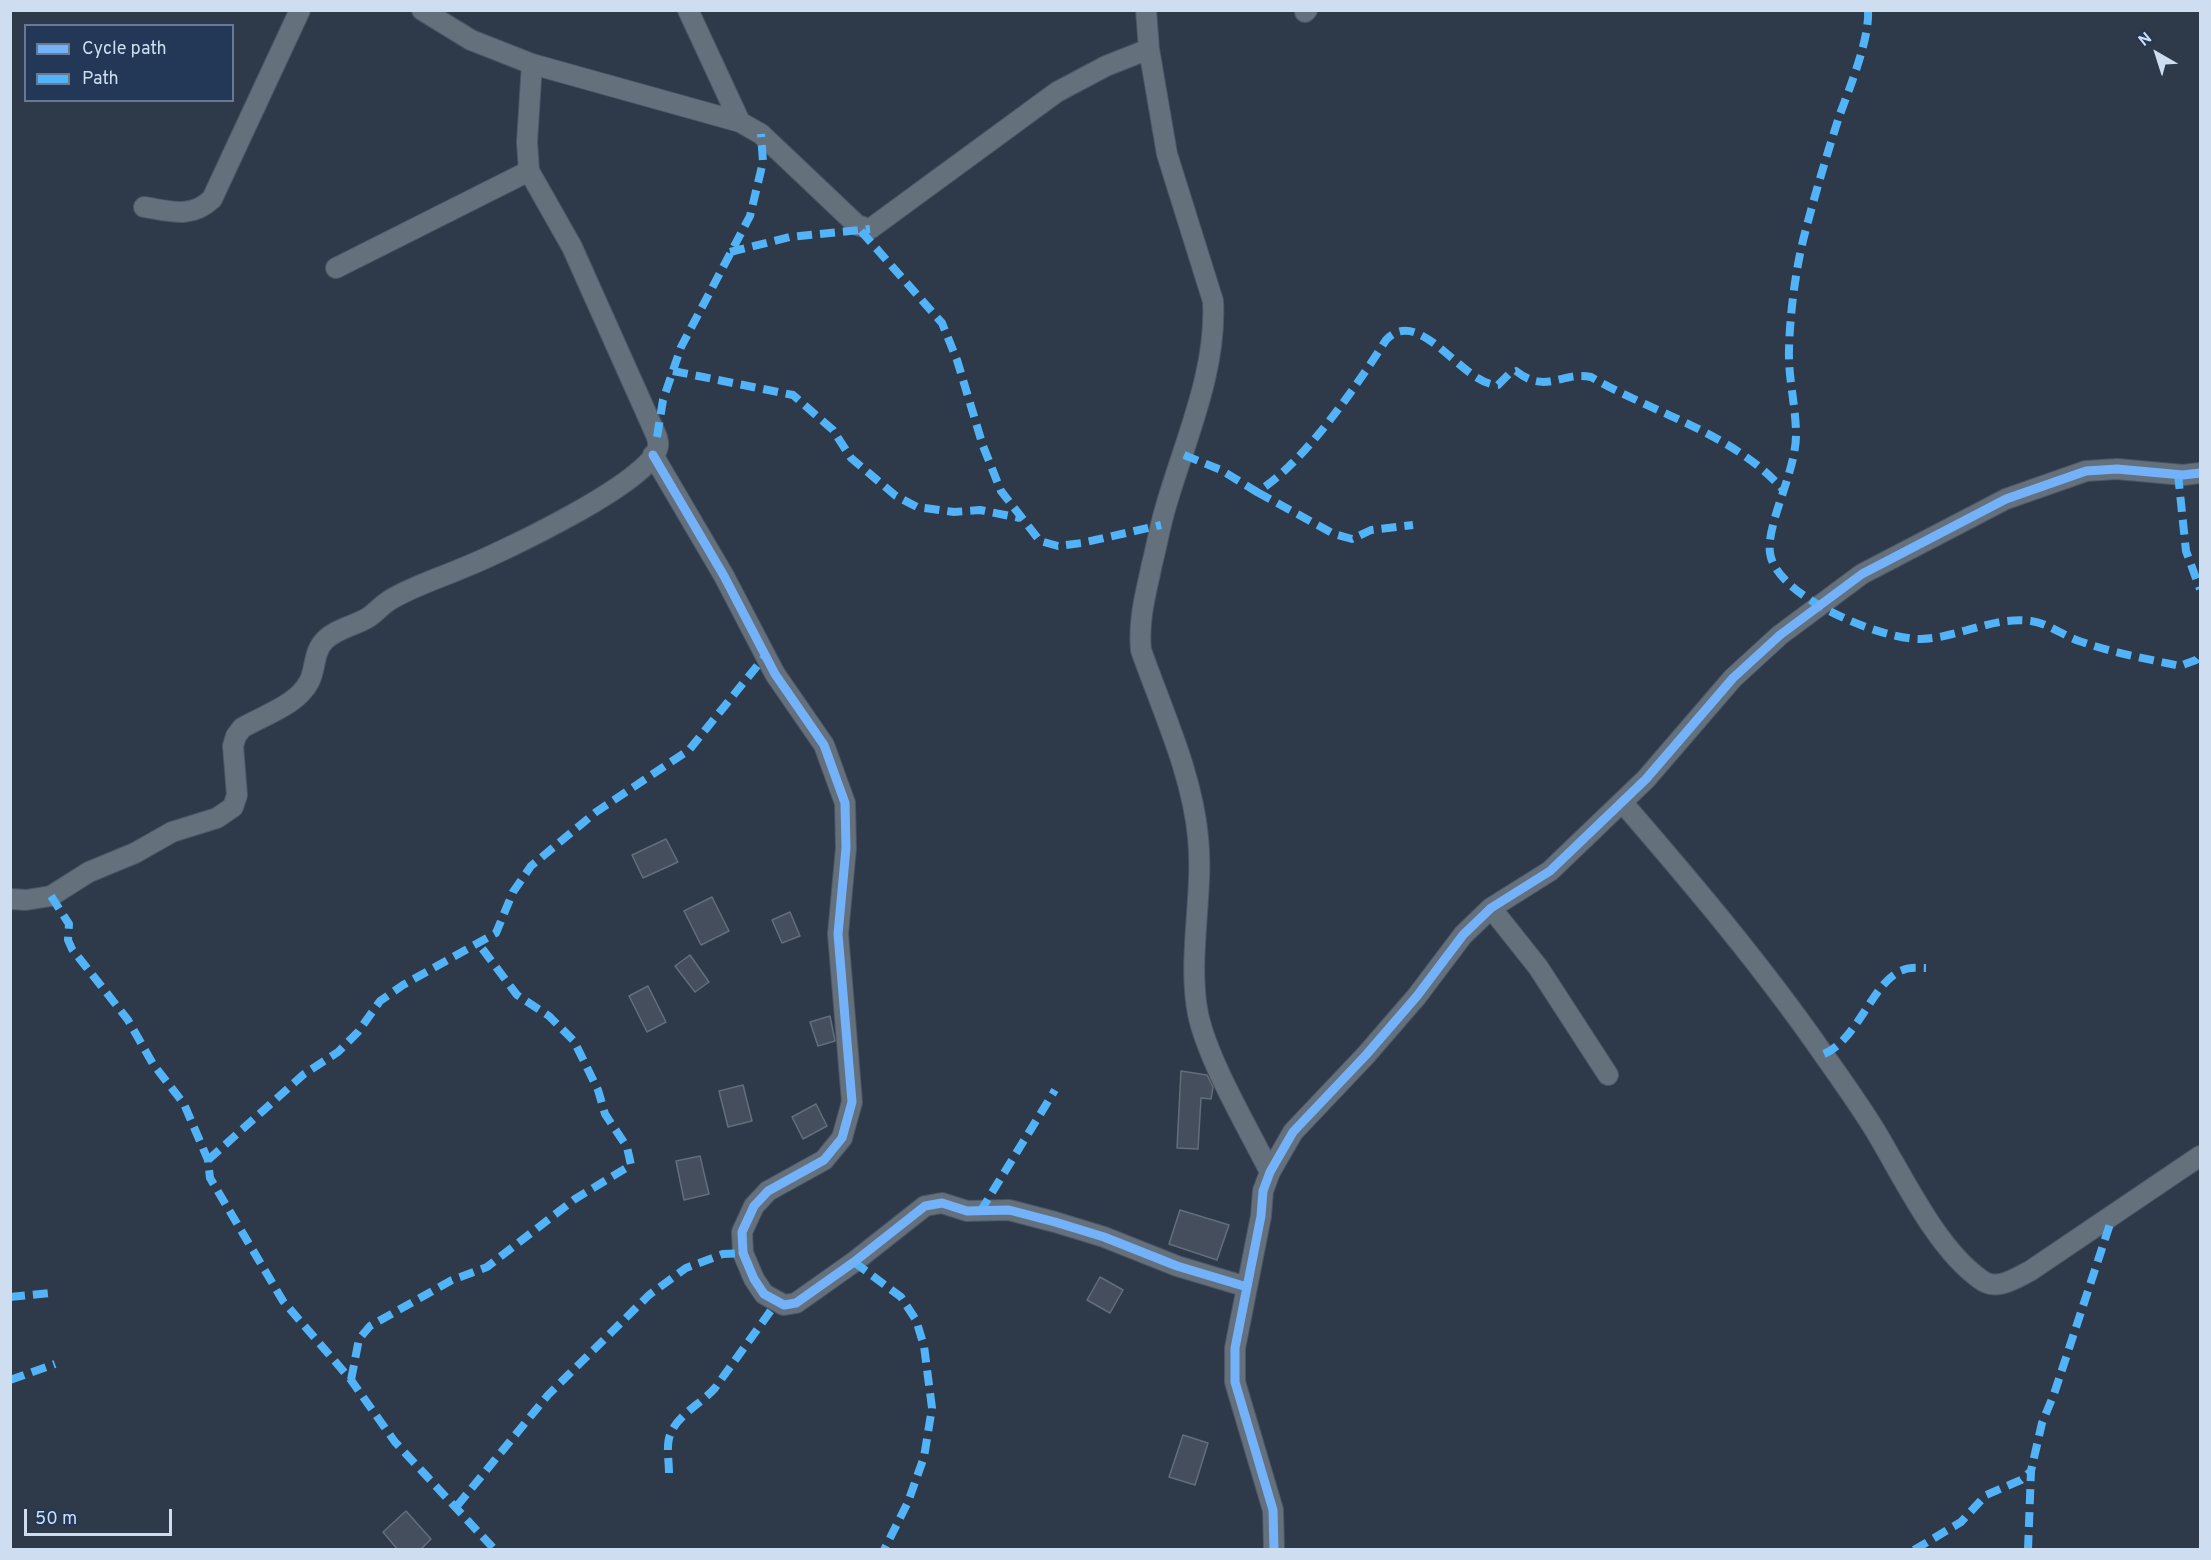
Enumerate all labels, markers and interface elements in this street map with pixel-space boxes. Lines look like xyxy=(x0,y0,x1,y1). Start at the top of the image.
legend xyxy=(24,24,234,102)
north arrow xyxy=(2127,24,2187,84)
text: N xyxy=(2135,29,2156,51)
text: Cycle path xyxy=(82,38,167,61)
text: Path xyxy=(82,68,119,91)
scale bar xyxy=(27,1497,176,1535)
text: 50 m xyxy=(35,1508,77,1531)

